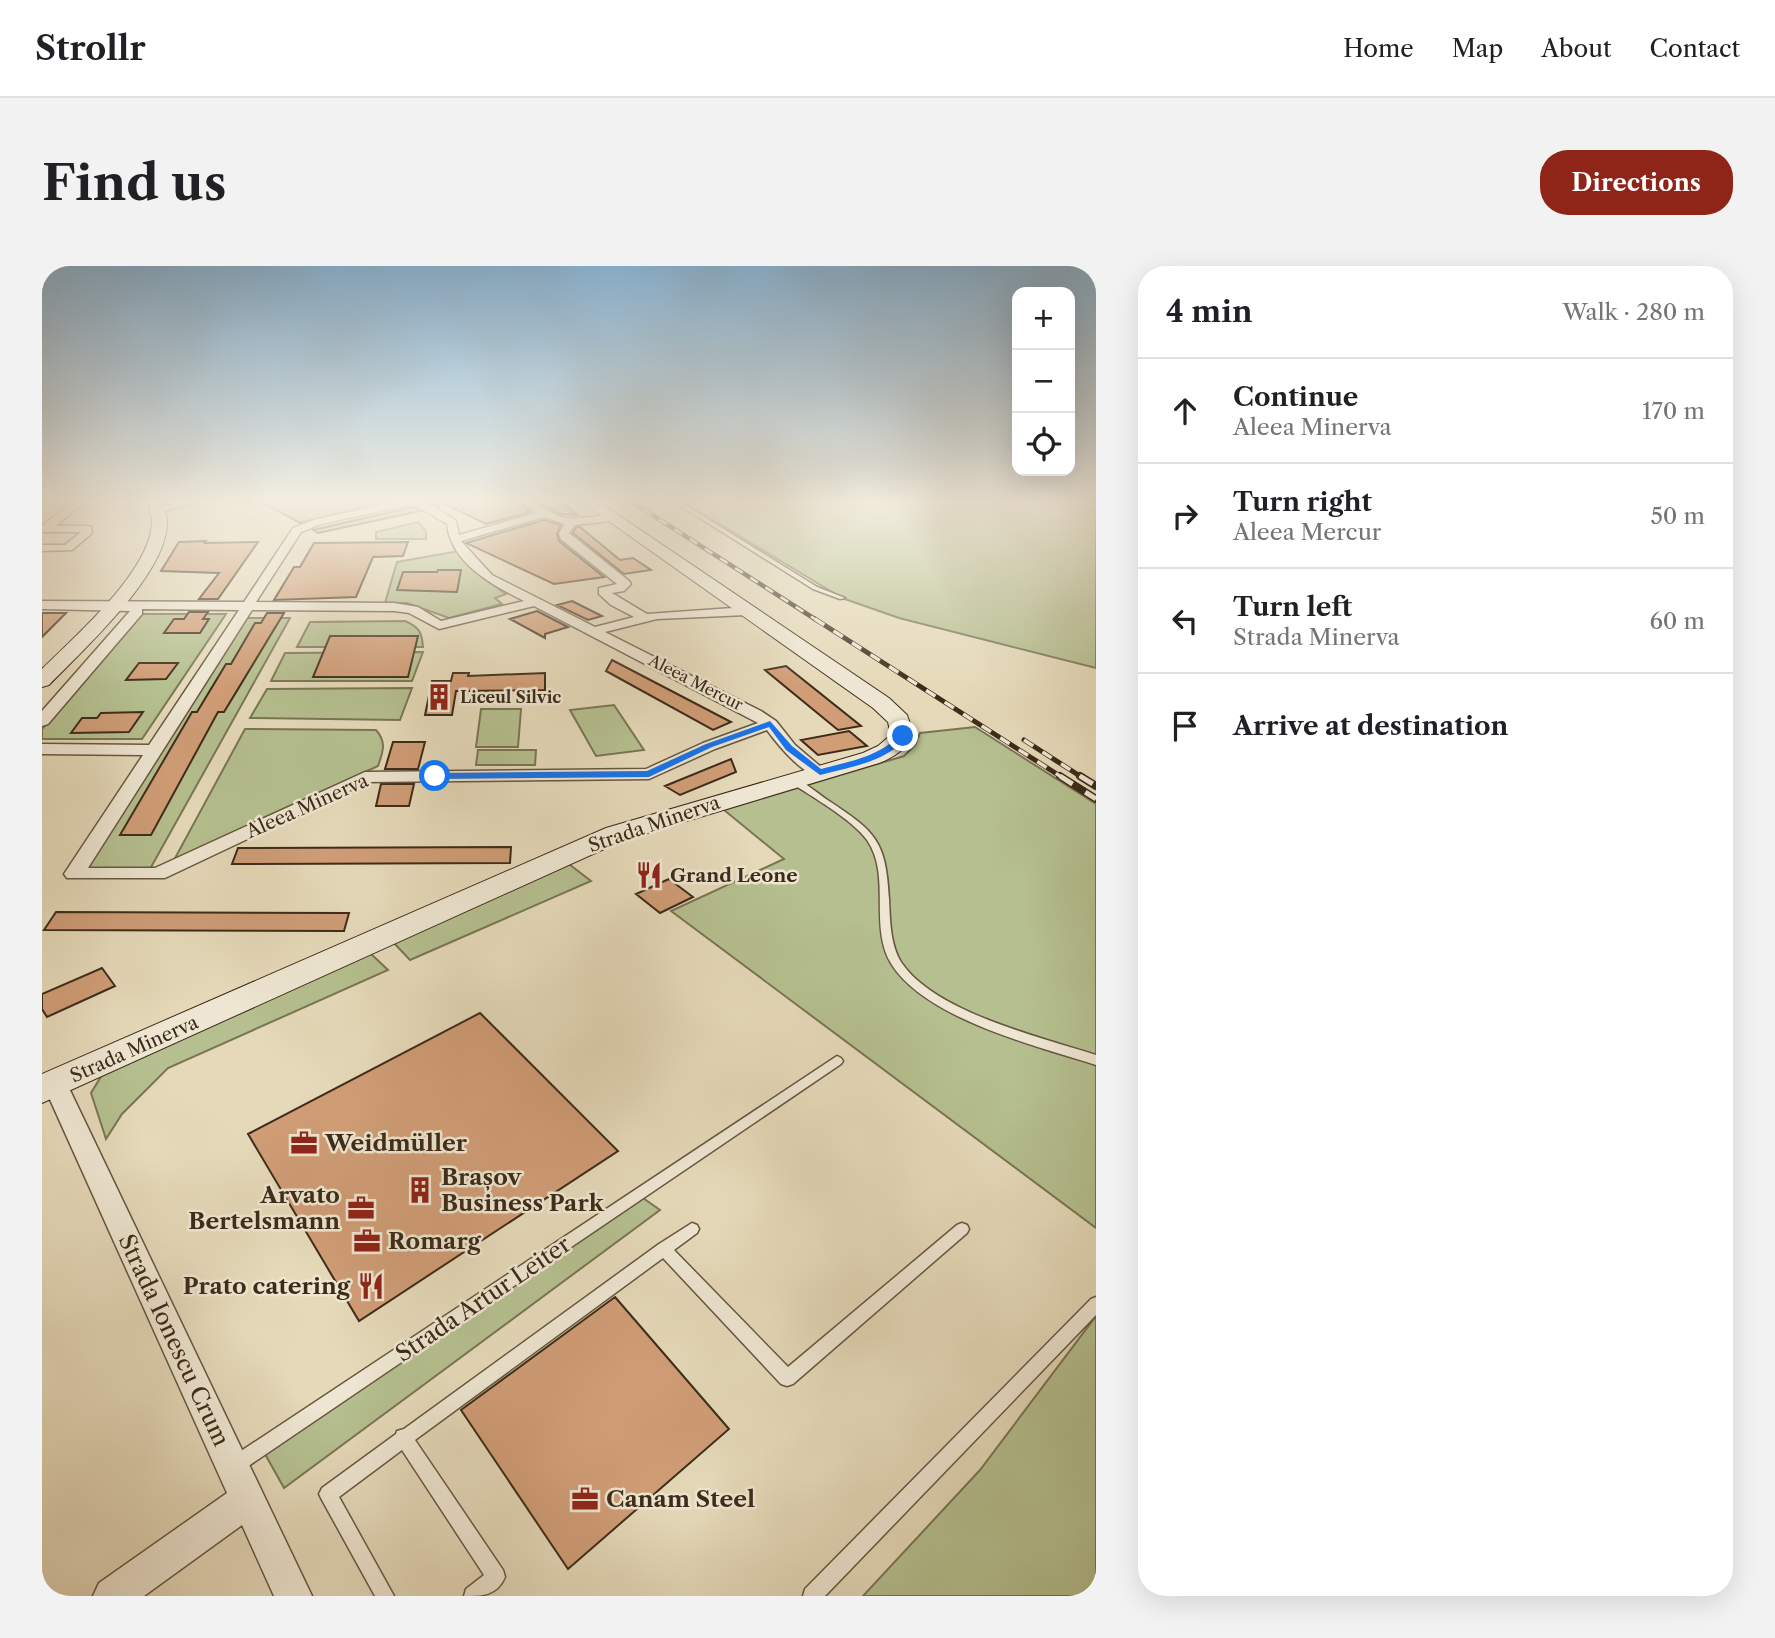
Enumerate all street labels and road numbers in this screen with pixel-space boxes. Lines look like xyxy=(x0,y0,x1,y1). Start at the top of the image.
street label: Aleea Mercur xyxy=(645,649,747,714)
street label: Aleea Minerva xyxy=(242,769,372,844)
street label: Strada Minerva xyxy=(585,791,723,857)
street label: Strada Minerva xyxy=(66,1010,202,1088)
street label: Strada Ionescu Crum xyxy=(113,1230,235,1450)
street label: Strada Artur Leiter xyxy=(390,1230,576,1368)

